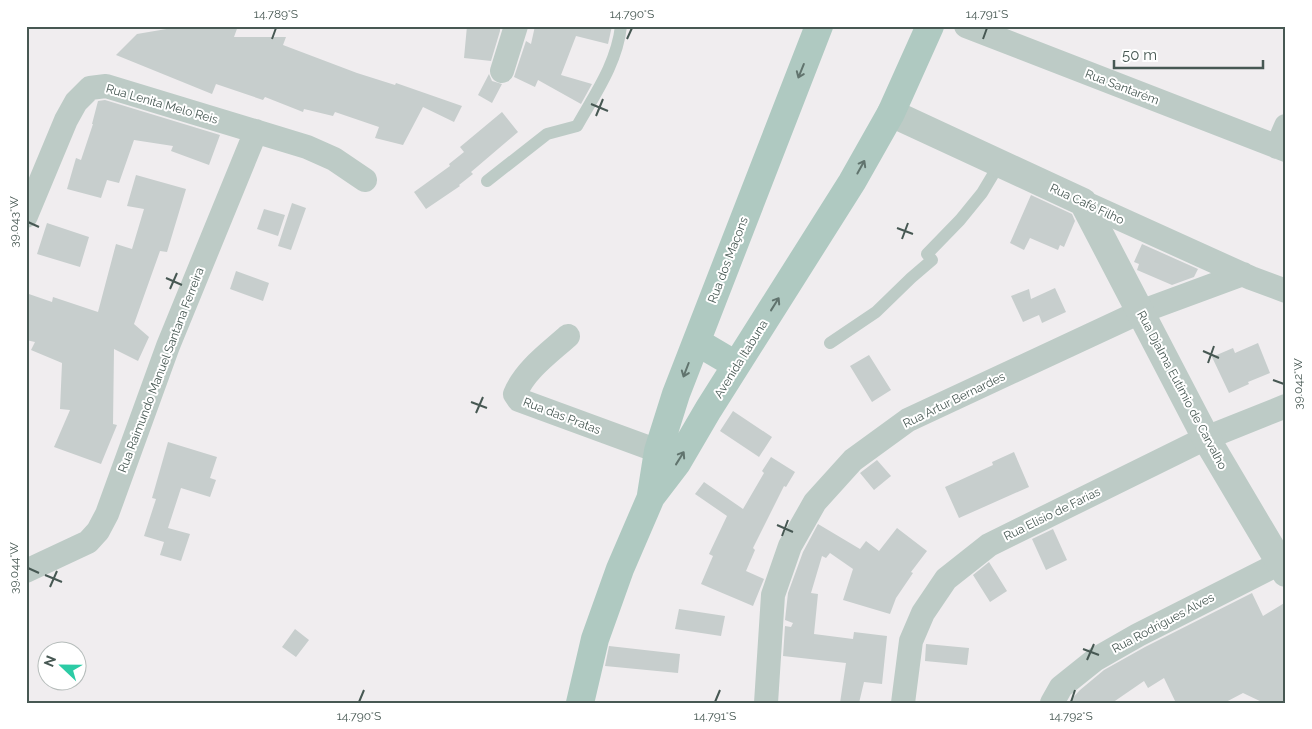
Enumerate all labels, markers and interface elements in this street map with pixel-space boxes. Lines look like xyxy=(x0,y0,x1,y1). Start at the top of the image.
text: 14.789°S xyxy=(254,7,298,21)
text: 14.790°S xyxy=(610,7,654,21)
text: 14.791°S xyxy=(966,7,1008,21)
scale bar xyxy=(1114,38,1263,70)
text: 50 m xyxy=(1122,46,1157,64)
one-way arrow xyxy=(796,63,805,79)
street label: Rua Santarém xyxy=(1083,67,1161,107)
street label: Rua Lenita Melo Reis xyxy=(104,81,220,127)
one-way arrow xyxy=(856,159,866,174)
street label: Rua Café Filho xyxy=(1048,181,1126,227)
text: 39.043°W xyxy=(7,196,21,248)
street label: Rua dos Maçons xyxy=(705,215,751,305)
street label: Rua Raimundo Manuel Santana Ferreira xyxy=(115,265,207,475)
one-way arrow xyxy=(770,298,780,312)
street label: Rua Djalma Eutímio de Carvalho xyxy=(1134,308,1230,472)
street label: Avenida Itabuna xyxy=(711,317,771,401)
text: 39.042°W xyxy=(1291,358,1305,410)
one-way arrow xyxy=(681,362,690,377)
street label: Rua Artur Bernardes xyxy=(901,369,1007,431)
street label: Rua das Pratas xyxy=(521,395,603,437)
one-way arrow xyxy=(675,451,685,465)
street label: Rua Elisio de Farias xyxy=(1001,484,1103,543)
text: 39.044°W xyxy=(7,542,21,594)
street label: Rua Rodrigues Alves xyxy=(1109,590,1217,656)
north arrow xyxy=(38,642,88,692)
text: N xyxy=(41,653,59,669)
text: 14.790°S xyxy=(337,709,381,723)
text: 14.791°S xyxy=(694,709,736,723)
text: 14.792°S xyxy=(1049,709,1093,723)

